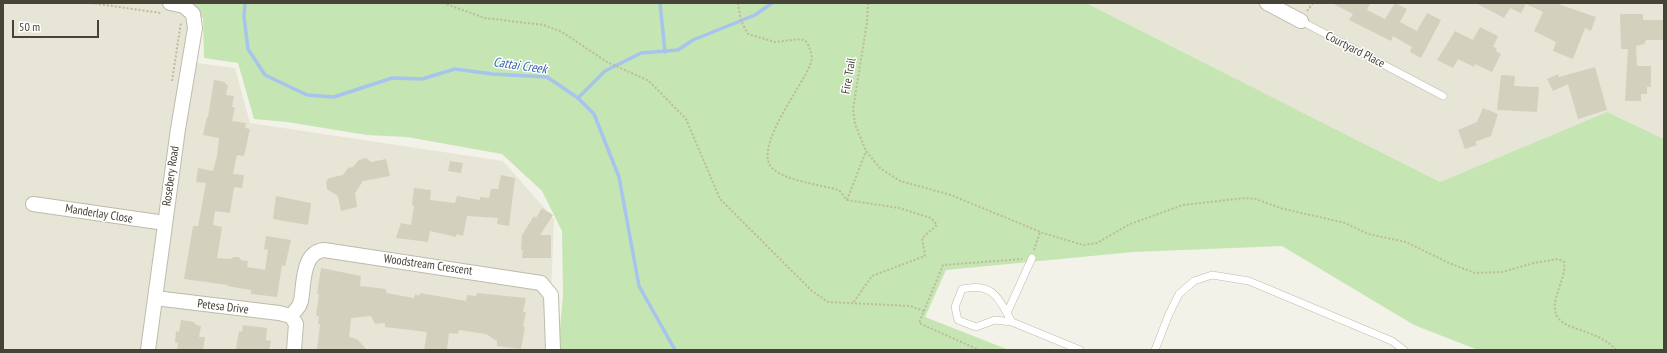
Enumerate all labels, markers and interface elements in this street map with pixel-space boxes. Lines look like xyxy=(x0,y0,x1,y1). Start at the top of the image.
scale bar xyxy=(14,12,101,38)
text: 50 m xyxy=(19,19,40,34)
street label: Courtyard Place xyxy=(1323,29,1387,71)
water label: Cattai Creek xyxy=(492,55,548,77)
street label: Fire Trail xyxy=(839,57,859,95)
street label: Rosebery Road xyxy=(160,145,182,207)
street label: Manderlay Close xyxy=(64,202,134,226)
street label: Woodstream Crescent xyxy=(383,252,473,278)
street label: Petesa Drive xyxy=(197,297,249,317)

